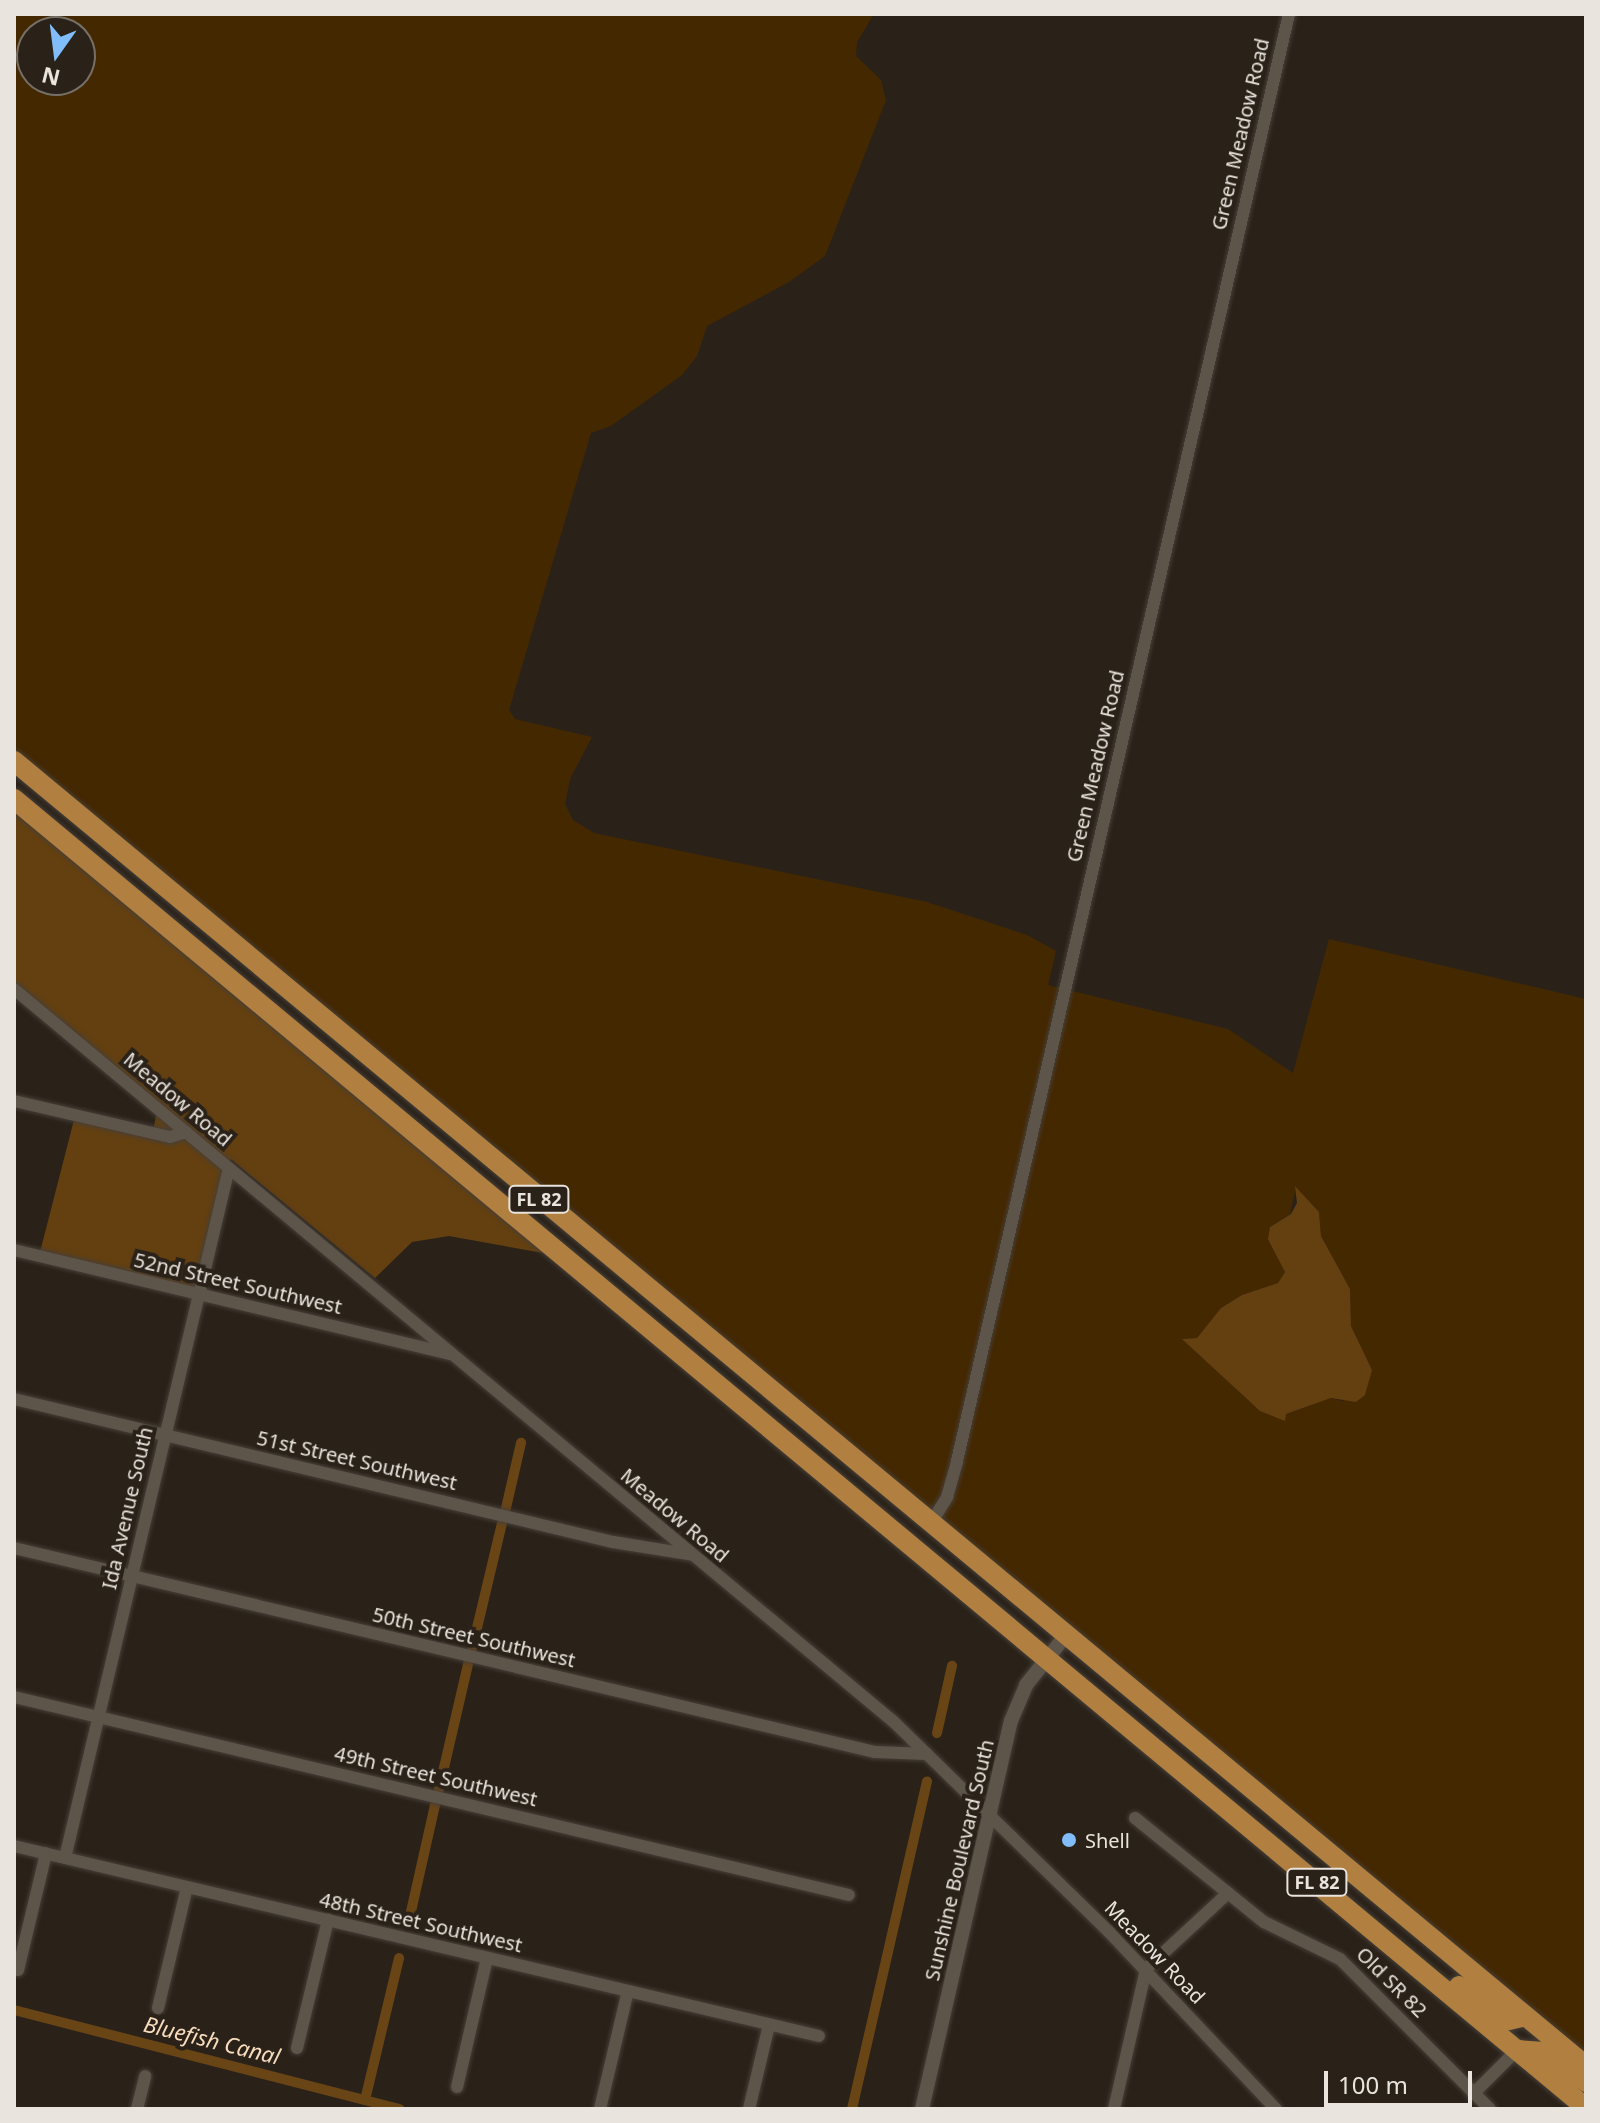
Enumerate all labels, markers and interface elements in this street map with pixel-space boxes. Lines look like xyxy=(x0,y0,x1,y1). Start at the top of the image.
north arrow xyxy=(16,16,96,96)
street label: Green Meadow Road xyxy=(1206,36,1274,232)
text: N xyxy=(38,61,63,94)
street label: Green Meadow Road xyxy=(1061,668,1129,864)
street label: Meadow Road xyxy=(119,1047,237,1151)
road number: FL 82 xyxy=(507,1185,571,1213)
street label: 52nd Street Southwest xyxy=(132,1247,344,1319)
street label: Ida Avenue South xyxy=(97,1424,157,1592)
street label: 51st Street Southwest xyxy=(255,1425,459,1495)
street label: Meadow Road xyxy=(616,1463,734,1567)
street label: 50th Street Southwest xyxy=(370,1602,578,1672)
street label: Sunshine Boulevard South xyxy=(920,1737,998,1983)
street label: 49th Street Southwest xyxy=(332,1741,540,1811)
place label: Shell xyxy=(1085,1828,1130,1852)
marker: Shell xyxy=(1060,1831,1078,1849)
road number: FL 82 xyxy=(1285,1868,1349,1896)
street label: 48th Street Southwest xyxy=(317,1887,525,1957)
street label: Meadow Road xyxy=(1100,1896,1210,2008)
street label: Old SR 82 xyxy=(1352,1942,1432,2022)
water label: Bluefish Canal xyxy=(141,2010,283,2070)
scale bar xyxy=(1328,2055,1476,2105)
text: 100 m xyxy=(1338,2068,1408,2101)

